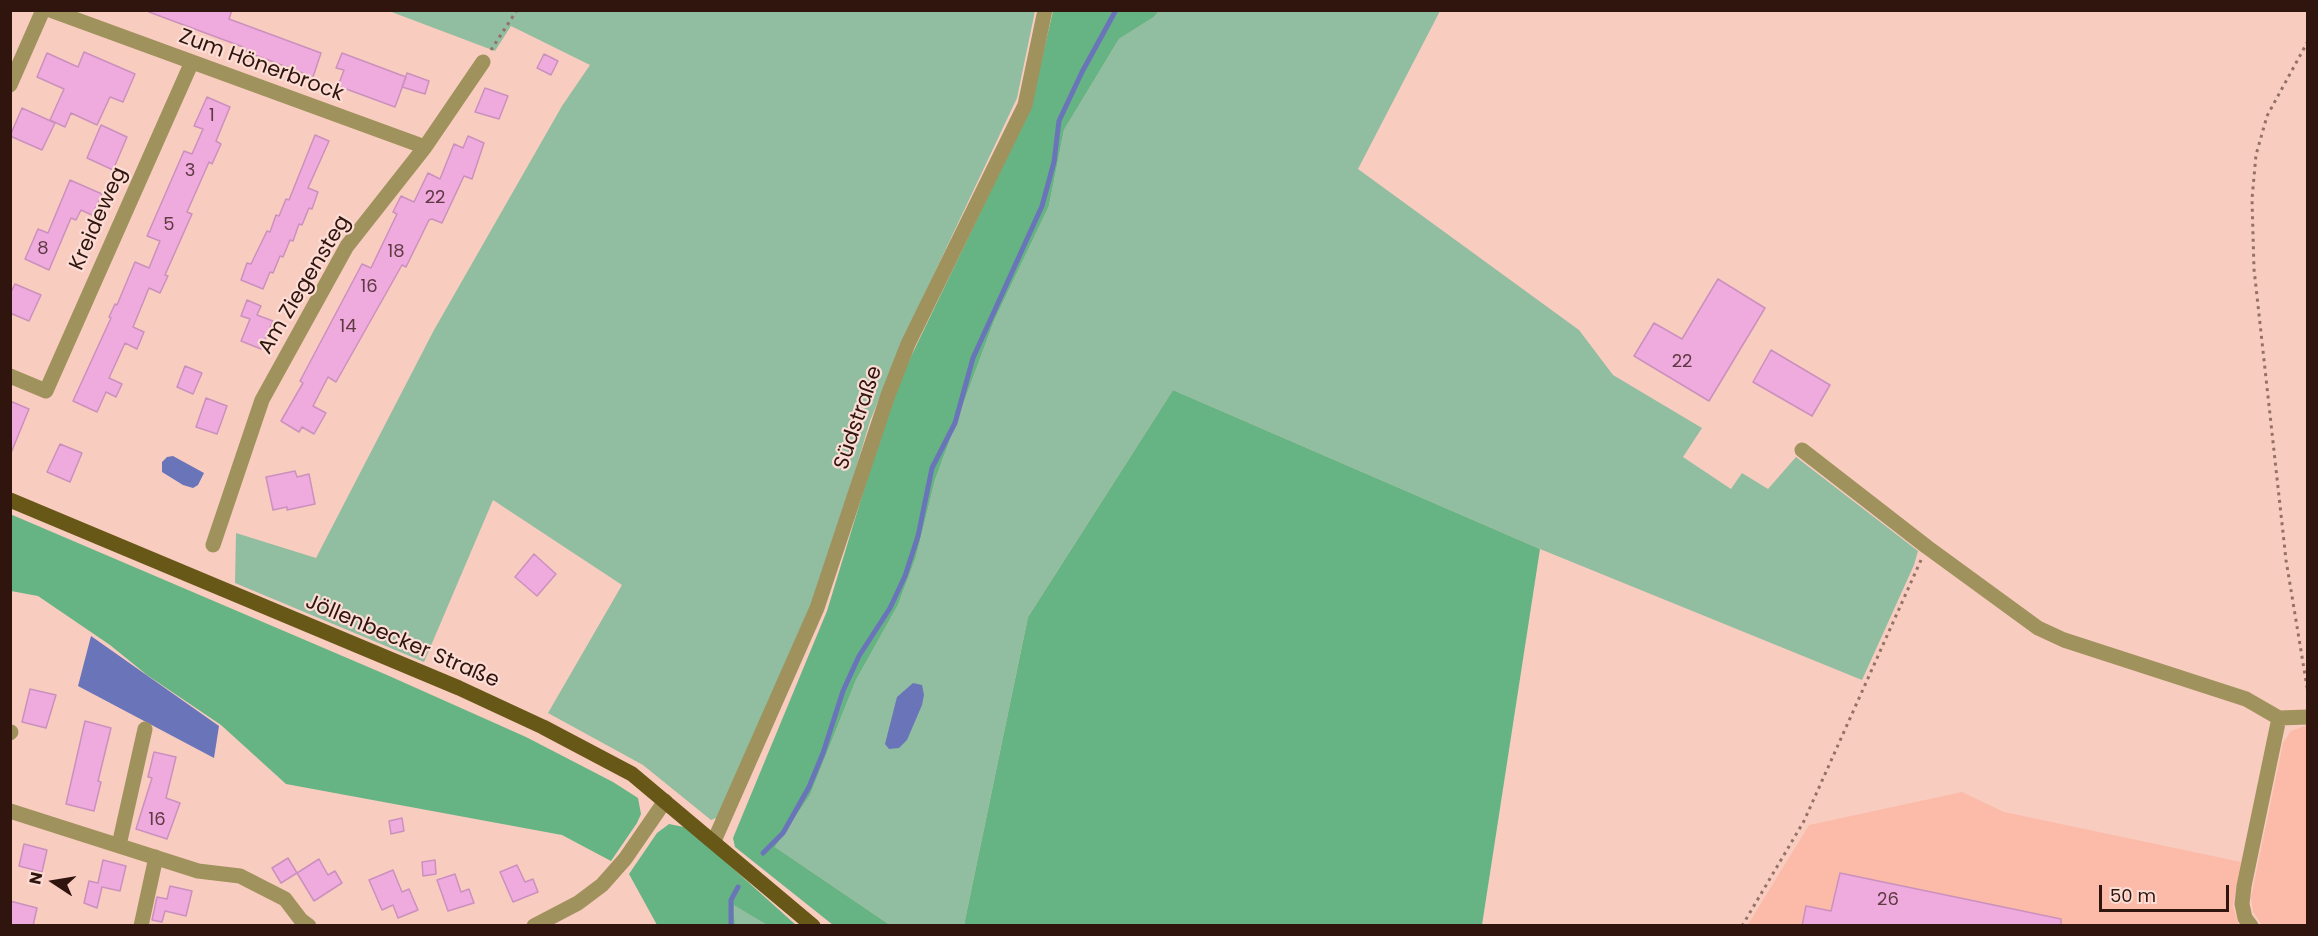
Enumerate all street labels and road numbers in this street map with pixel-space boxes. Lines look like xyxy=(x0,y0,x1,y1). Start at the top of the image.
street label: Zum Hönerbrock xyxy=(175,25,347,107)
street label: Kreideweg xyxy=(65,164,133,274)
street label: Am Ziegensteg xyxy=(254,211,356,359)
street label: Südstraße xyxy=(830,363,888,473)
street label: Jöllenbecker Straße xyxy=(301,590,503,694)

